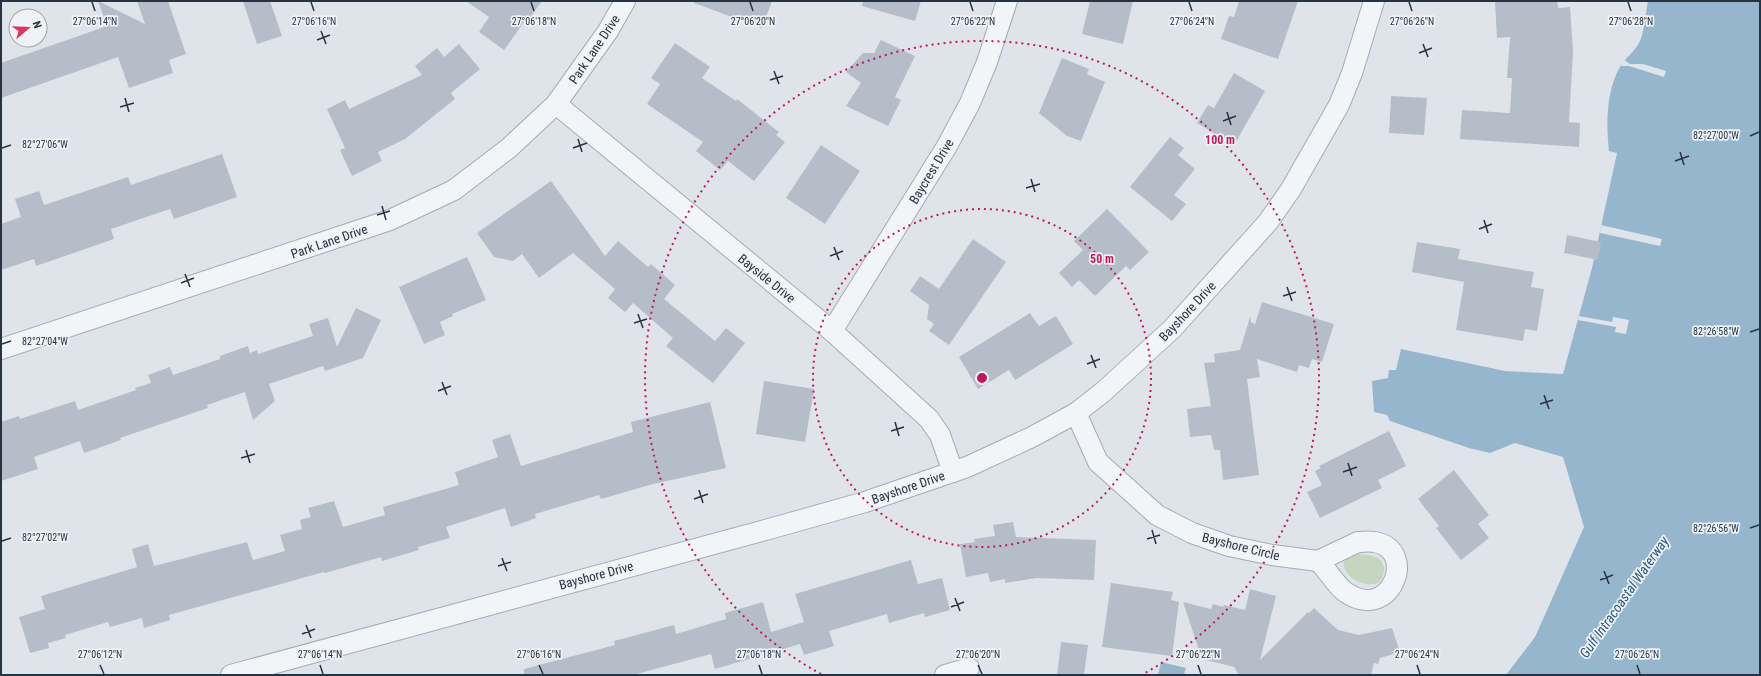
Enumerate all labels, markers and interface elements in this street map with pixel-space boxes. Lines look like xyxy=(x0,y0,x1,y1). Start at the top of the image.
north arrow xyxy=(8,8,48,48)
street label: Park Lane Drive xyxy=(566,12,623,87)
text: 27°06'14"N xyxy=(73,16,117,27)
text: 27°06'16"N xyxy=(292,16,336,27)
text: 27°06'18"N xyxy=(512,16,556,27)
text: 27°06'20"N xyxy=(731,16,775,27)
text: 27°06'22"N xyxy=(951,16,995,27)
text: 27°06'24"N xyxy=(1170,16,1214,27)
text: 27°06'26"N xyxy=(1390,16,1434,27)
text: 27°06'28"N xyxy=(1609,16,1653,27)
text: N xyxy=(30,20,44,30)
text: 82°27'00"W xyxy=(1693,130,1739,141)
text: 100 m xyxy=(1205,133,1235,147)
street label: Baycrest Drive xyxy=(906,136,957,206)
text: 82°27'06"W xyxy=(22,139,68,150)
street label: Park Lane Drive xyxy=(289,221,369,262)
street label: Bayside Drive xyxy=(735,251,798,306)
text: 50 m xyxy=(1090,252,1114,266)
street label: Bayshore Drive xyxy=(1156,278,1219,344)
text: 82°26'58"W xyxy=(1693,326,1739,337)
text: 82°27'04"W xyxy=(22,336,68,347)
centre of rings xyxy=(975,371,989,385)
street label: Bayshore Drive xyxy=(870,468,947,507)
text: 82°26'56"W xyxy=(1693,523,1739,534)
street label: Bayshore Circle xyxy=(1200,530,1281,563)
text: 82°27'02"W xyxy=(22,532,68,543)
water label: Gulf Intracoastal Waterway xyxy=(1576,533,1672,661)
street label: Bayshore Drive xyxy=(557,558,635,593)
text: 27°06'12"N xyxy=(78,649,122,660)
text: 27°06'14"N xyxy=(298,649,342,660)
text: 27°06'16"N xyxy=(517,649,561,660)
text: 27°06'18"N xyxy=(737,649,781,660)
text: 27°06'20"N xyxy=(956,649,1000,660)
text: 27°06'22"N xyxy=(1176,649,1220,660)
text: 27°06'24"N xyxy=(1395,649,1439,660)
text: 27°06'26"N xyxy=(1615,649,1659,660)

